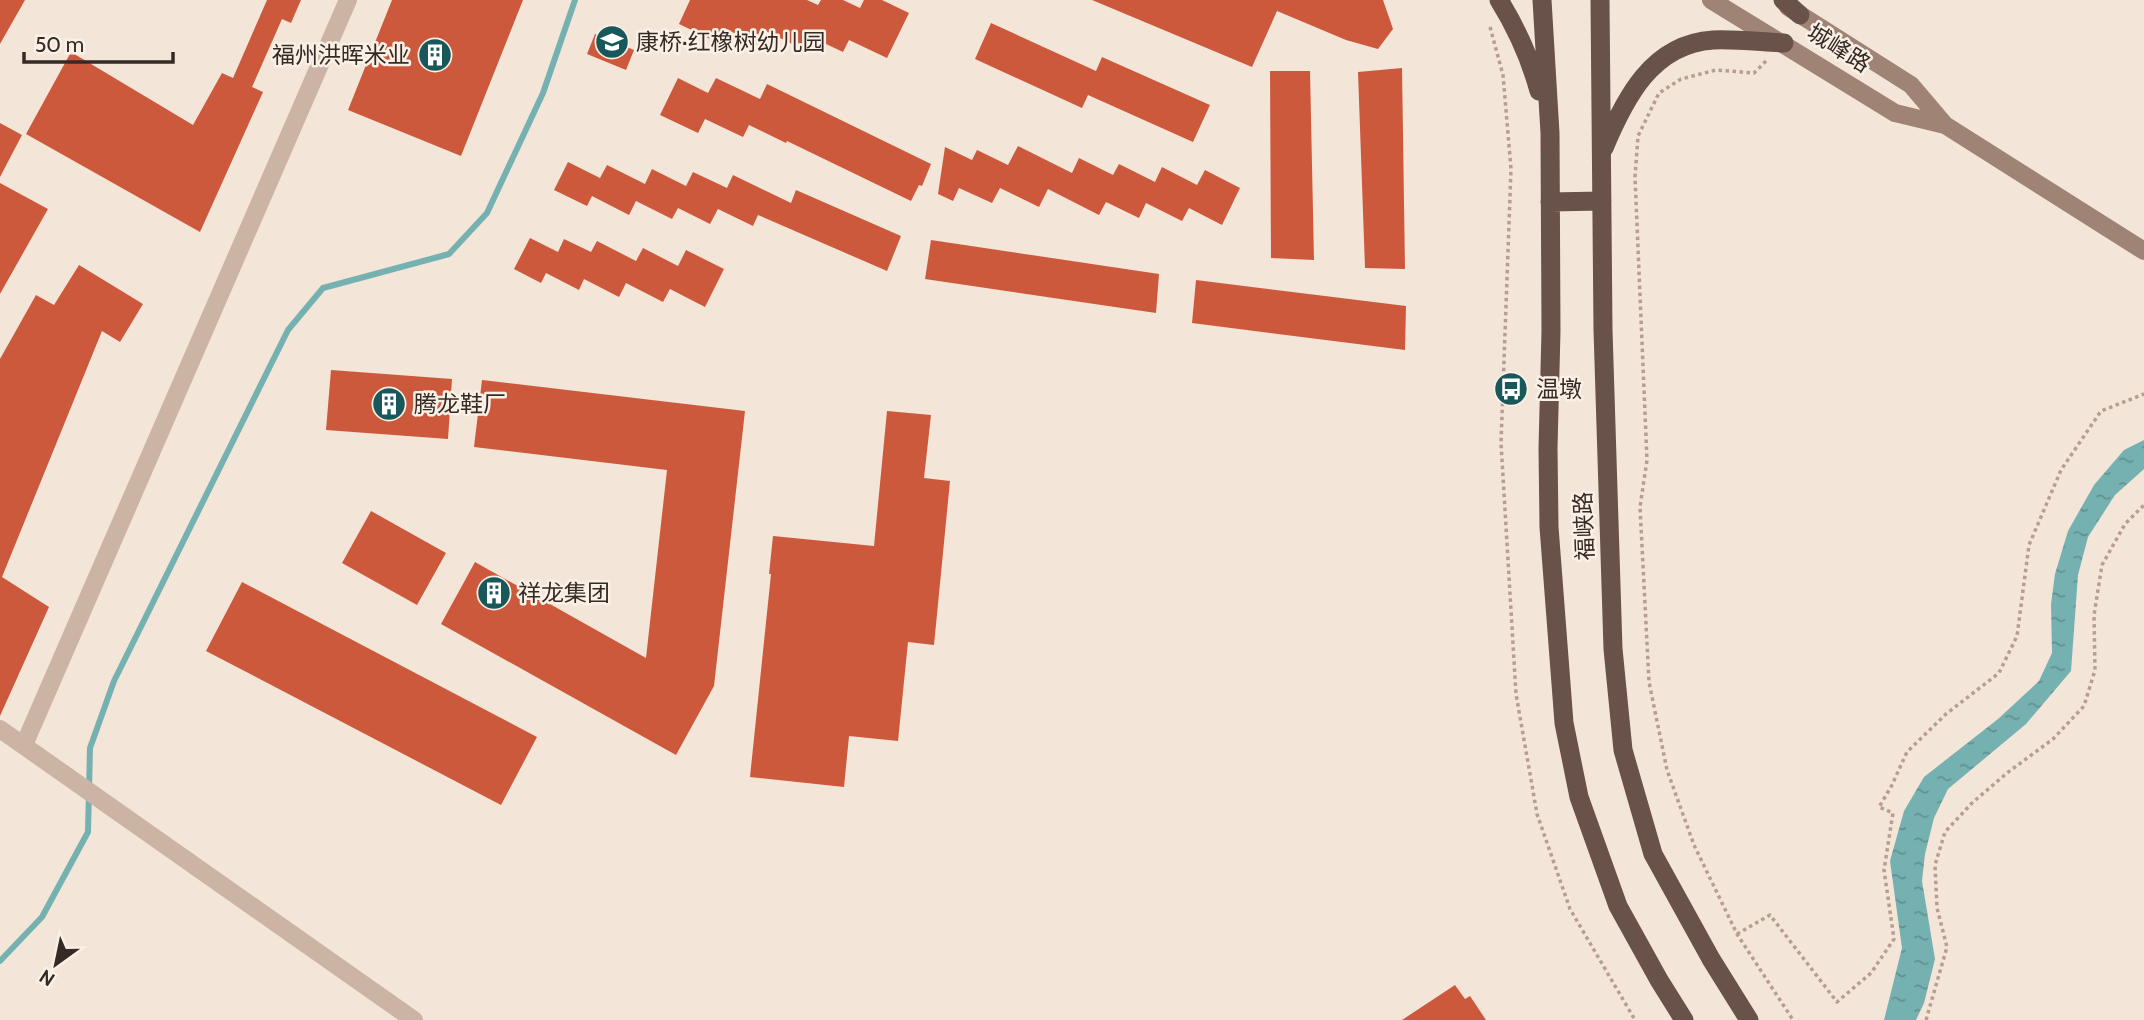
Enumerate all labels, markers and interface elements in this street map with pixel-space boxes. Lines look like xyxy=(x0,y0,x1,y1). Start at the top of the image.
street label: 城峰路 xyxy=(1802,18,1876,78)
scale bar xyxy=(24,21,173,65)
school or university icon: 康桥·红橡树幼儿园 xyxy=(593,23,631,61)
place label: 康桥·红橡树幼儿园 xyxy=(636,28,825,56)
text: 50 m xyxy=(35,32,84,57)
building icon: 福州洪晖米业 xyxy=(416,36,454,74)
place label: 福州洪晖米业 xyxy=(272,41,410,69)
bus stop icon: 温墩 xyxy=(1492,370,1530,408)
place label: 温墩 xyxy=(1536,375,1582,403)
building icon: 腾龙鞋厂 xyxy=(370,385,408,423)
place label: 腾龙鞋厂 xyxy=(414,390,506,418)
street label: 福峡路 xyxy=(1569,491,1599,561)
building icon: 祥龙集团 xyxy=(475,574,513,612)
place label: 祥龙集团 xyxy=(518,579,610,607)
north arrow xyxy=(21,929,91,999)
text: N xyxy=(35,965,59,991)

